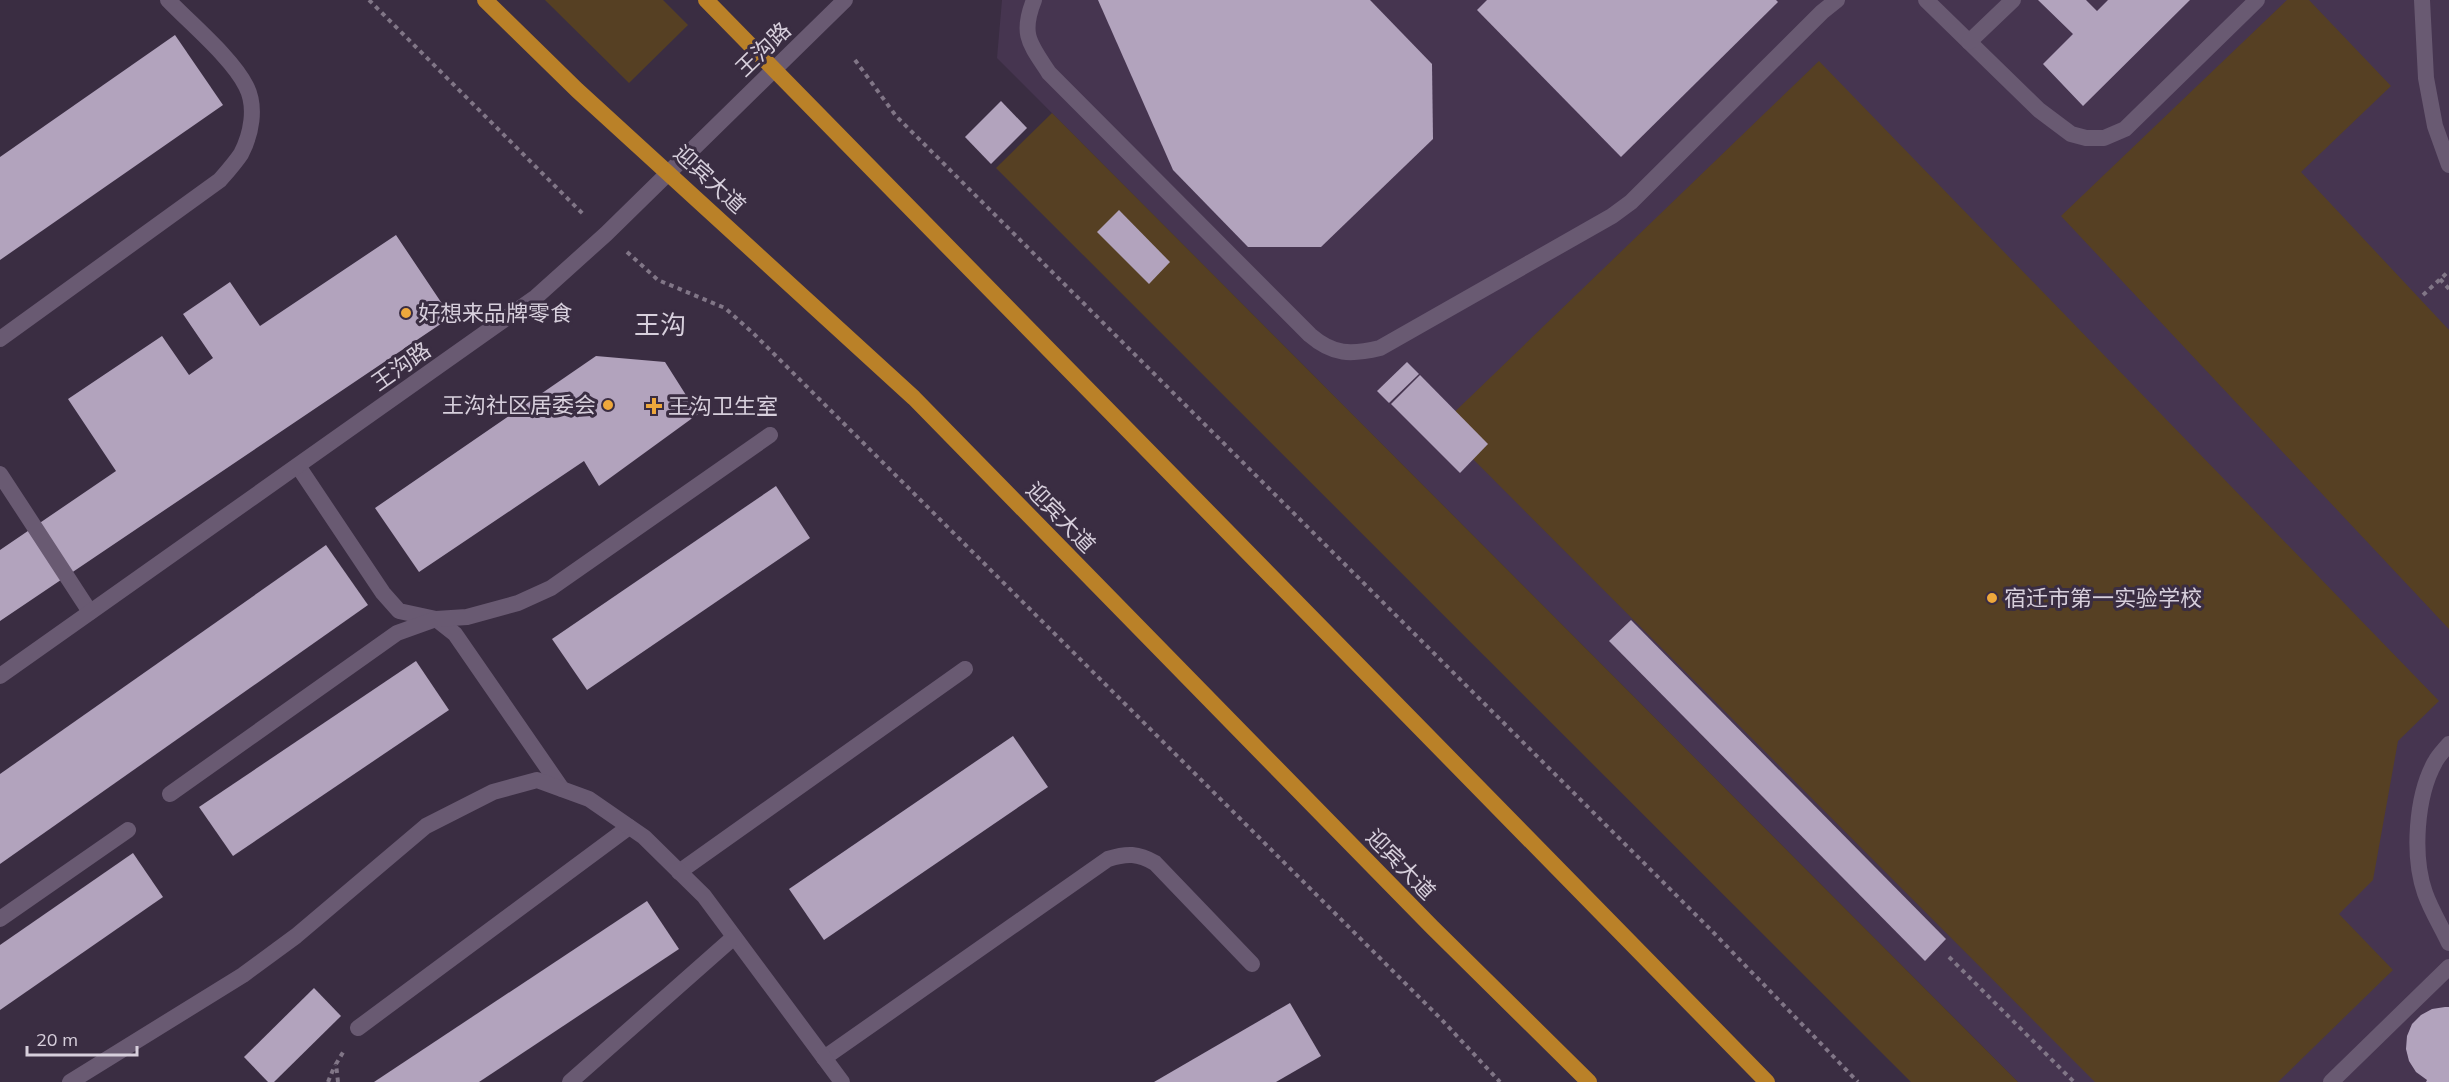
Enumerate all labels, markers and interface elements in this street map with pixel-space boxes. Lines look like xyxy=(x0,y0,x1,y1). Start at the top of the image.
street label: 王沟路 xyxy=(730,16,796,82)
street label: 迎宾大道 xyxy=(668,139,752,219)
place label: 好想来品牌零食 xyxy=(418,299,572,327)
marker: 好想来品牌零食 xyxy=(399,306,413,320)
district label: 王沟 xyxy=(634,308,686,341)
street label: 王沟路 xyxy=(366,336,436,396)
place label: 王沟社区居委会 xyxy=(442,391,596,419)
place label: 王沟卫生室 xyxy=(668,392,778,420)
marker: 王沟卫生室 xyxy=(645,397,663,415)
marker: 王沟社区居委会 xyxy=(601,398,615,412)
street label: 迎宾大道 xyxy=(1020,476,1102,558)
place label: 宿迁市第一实验学校 xyxy=(2004,584,2202,612)
marker: 宿迁市第一实验学校 xyxy=(1985,591,1999,605)
street label: 迎宾大道 xyxy=(1360,823,1442,905)
scale bar xyxy=(27,1019,136,1057)
text: 20 m xyxy=(36,1028,78,1051)

